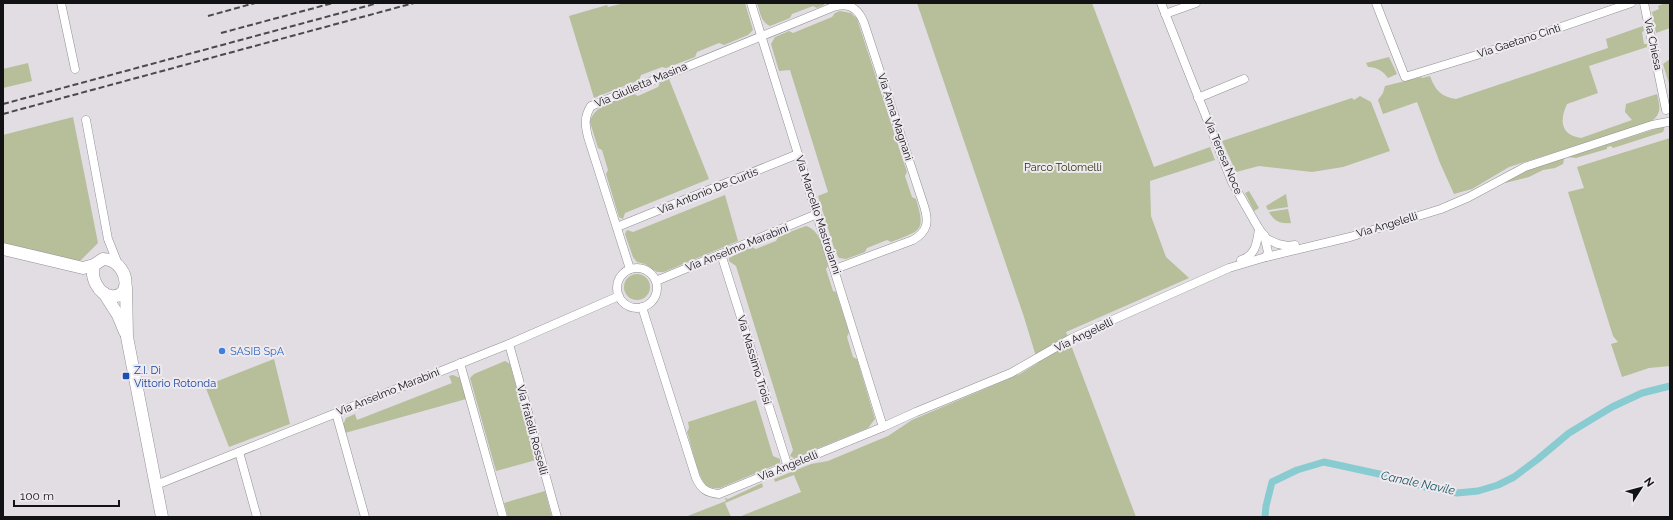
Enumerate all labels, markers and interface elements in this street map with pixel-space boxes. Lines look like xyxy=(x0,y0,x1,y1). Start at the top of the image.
street label: Via Chiesa xyxy=(1641,17,1665,71)
street label: Via Gaetano Cinti xyxy=(1476,21,1562,61)
street label: Via Giulietta Masina xyxy=(593,60,689,110)
street label: Via Anna Magnani xyxy=(875,72,915,162)
street label: Via Teresa Noce xyxy=(1201,116,1245,197)
street label: Via Marcello Mastroianni xyxy=(793,154,843,276)
park label: Parco Tolomelli xyxy=(1024,161,1102,174)
street label: Via Antonio De Curtis xyxy=(656,165,760,217)
street label: Via Angelelli xyxy=(1355,210,1419,240)
street label: Via Anselmo Marabini xyxy=(684,221,790,275)
street label: Via Massimo Troisi xyxy=(734,314,774,406)
street label: Via Angelelli xyxy=(1053,315,1115,355)
place label: SASIB SpA xyxy=(230,345,285,358)
marker: SASIB SpA xyxy=(217,346,227,356)
place label: Z.I. Di Vittorio Rotonda xyxy=(134,364,216,390)
street label: Via Anselmo Marabini xyxy=(335,365,441,419)
marker: Z.I. Di Vittorio Rotonda xyxy=(121,371,131,381)
street label: Via fratelli Rosselli xyxy=(514,384,550,476)
street label: Via Angelelli xyxy=(756,448,820,484)
water label: Canale Navile xyxy=(1380,468,1457,498)
north arrow xyxy=(1621,468,1661,508)
text: N xyxy=(1641,475,1656,490)
scale bar xyxy=(14,482,119,508)
text: 100 m xyxy=(20,489,54,503)

